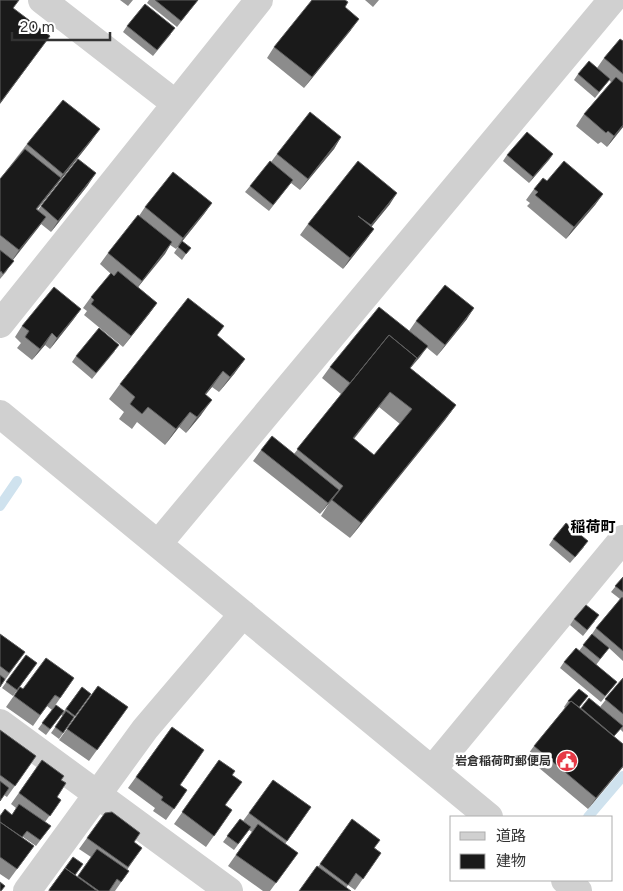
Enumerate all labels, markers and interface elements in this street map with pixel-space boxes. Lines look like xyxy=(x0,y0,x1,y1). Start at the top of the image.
scale bar xyxy=(12,10,110,42)
text: 20 m xyxy=(20,18,54,36)
district label: 稲荷町 xyxy=(570,518,616,536)
public building icon: 岩倉稲荷町郵便局 xyxy=(555,749,579,773)
place label: 岩倉稲荷町郵便局 xyxy=(455,754,551,768)
legend xyxy=(450,816,613,881)
text: 道路 xyxy=(496,827,526,845)
text: 建物 xyxy=(496,852,526,870)

